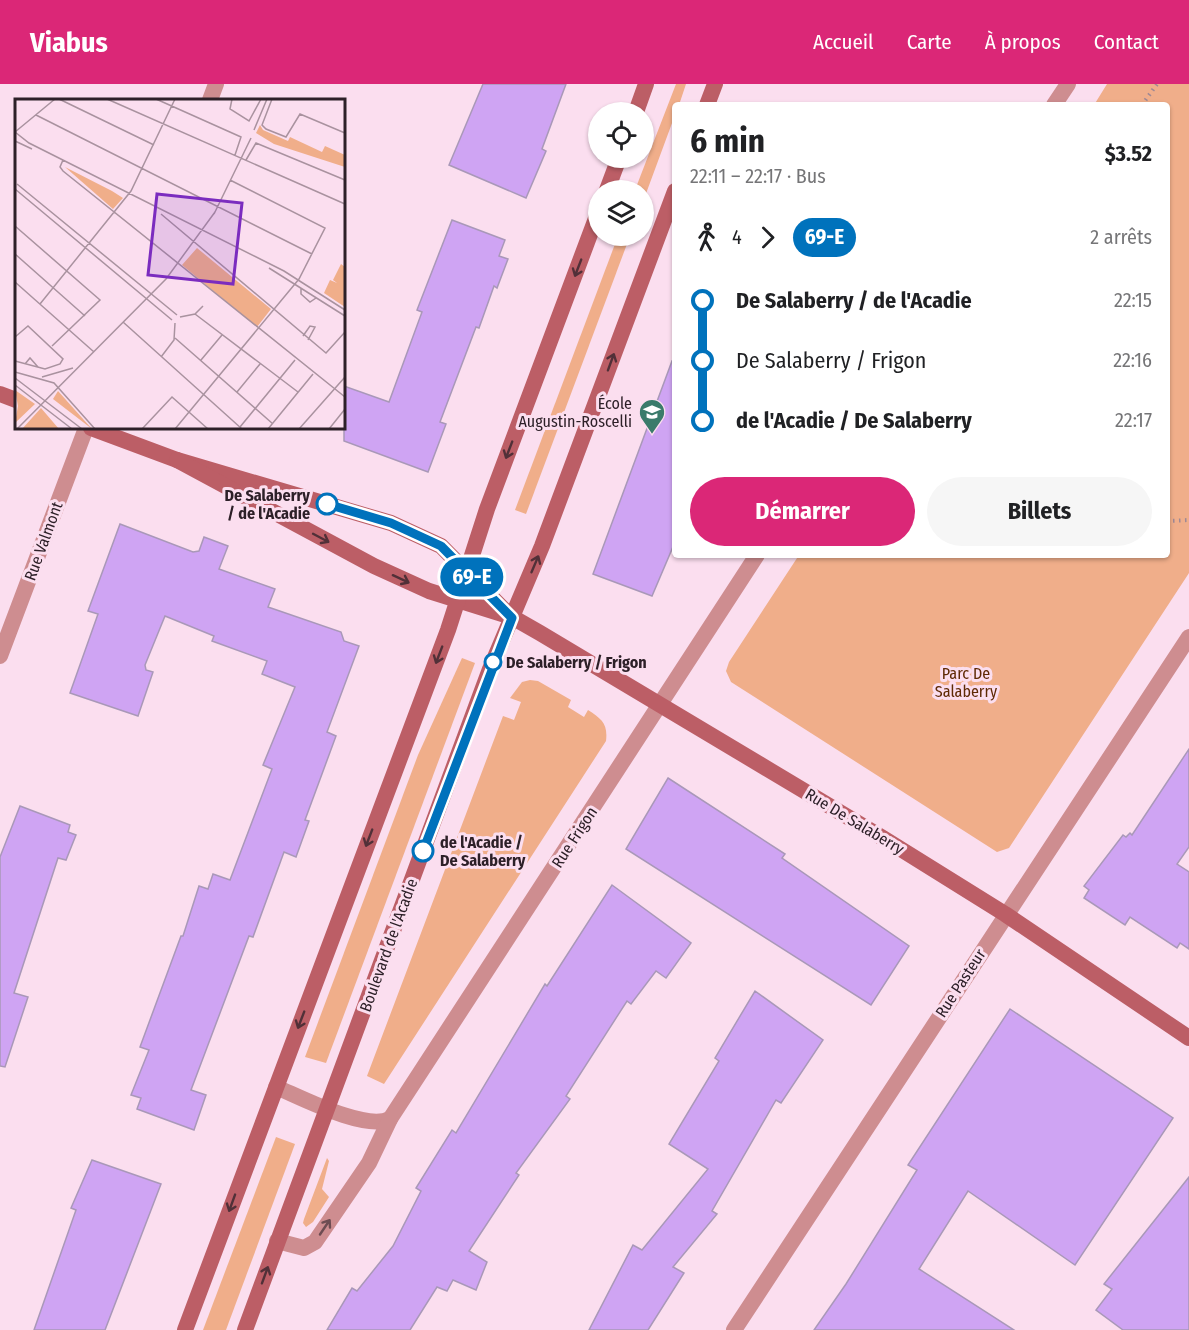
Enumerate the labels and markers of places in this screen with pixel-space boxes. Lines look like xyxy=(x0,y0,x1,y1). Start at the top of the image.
place label: École Augustin-Roscelli xyxy=(518,394,632,431)
school or university icon: École Augustin-Roscelli xyxy=(637,397,667,435)
place label: De Salaberry / de l'Acadie xyxy=(225,486,310,523)
marker: De Salaberry / de l'Acadie xyxy=(316,493,338,515)
marker: De Salaberry / Frigon xyxy=(484,653,502,671)
place label: De Salaberry / Frigon xyxy=(506,653,647,672)
place label: de l'Acadie / De Salaberry xyxy=(440,833,526,870)
marker: de l'Acadie / De Salaberry xyxy=(412,840,434,862)

